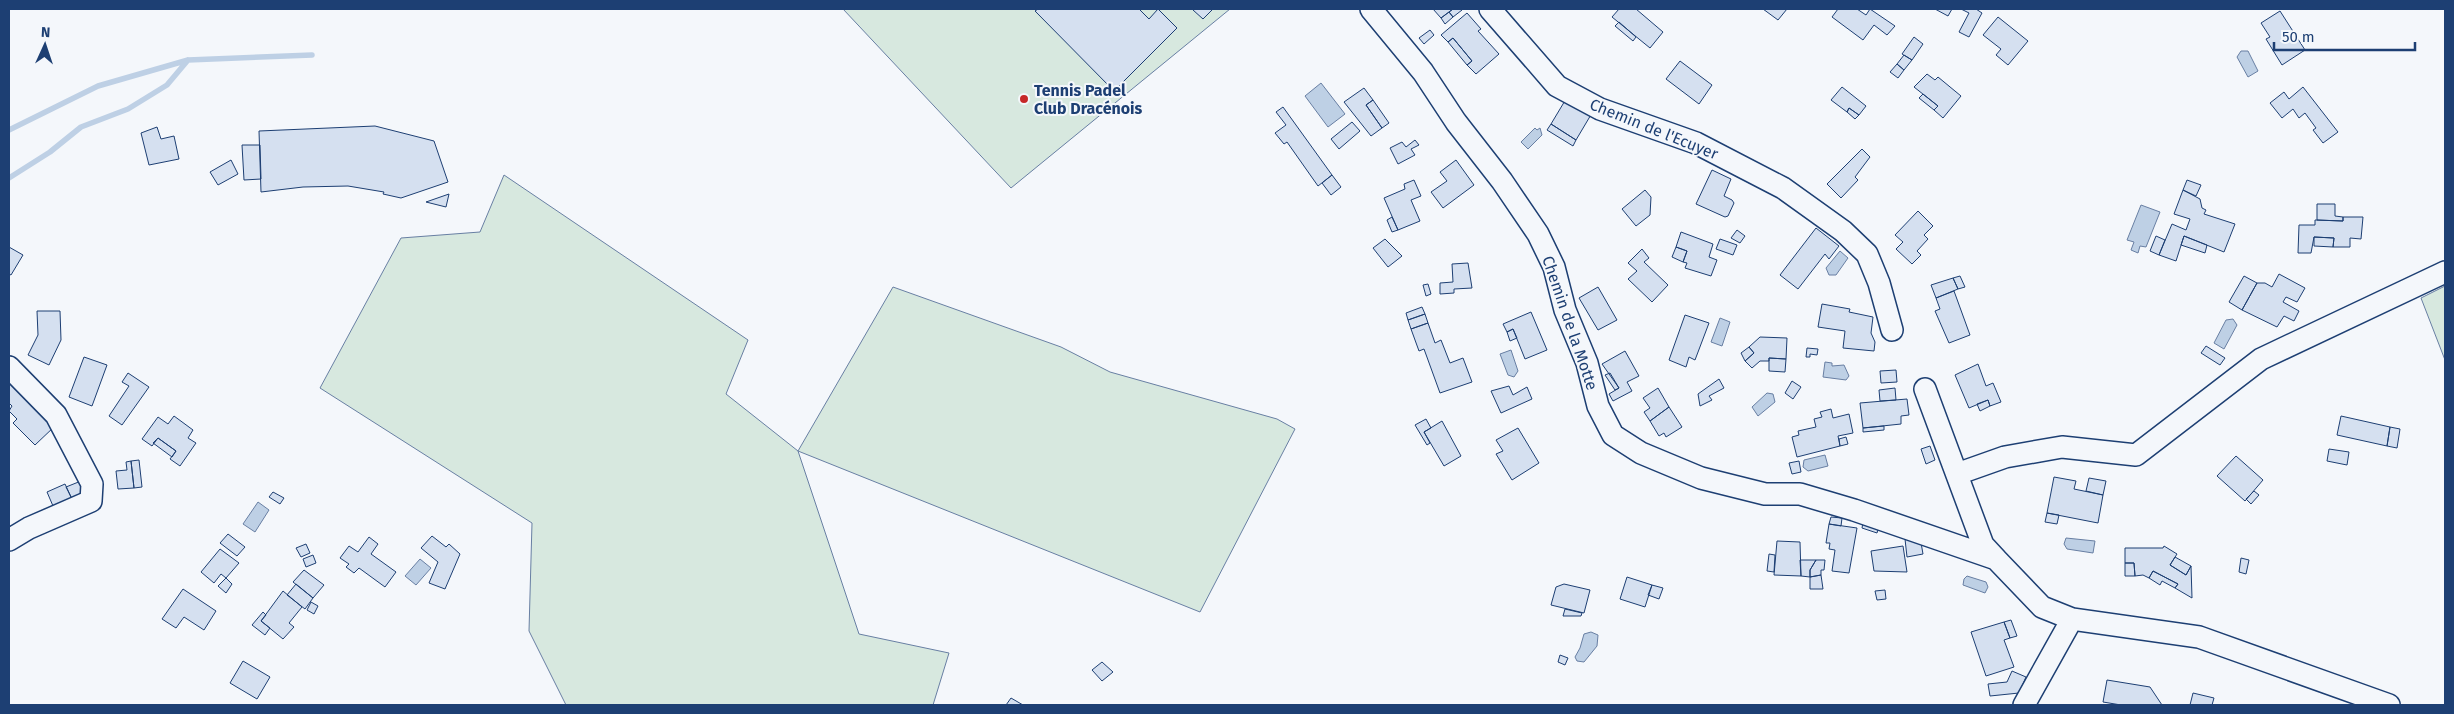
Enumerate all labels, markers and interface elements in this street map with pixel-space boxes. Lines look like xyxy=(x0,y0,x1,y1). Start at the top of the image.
north arrow xyxy=(20,20,70,70)
scale bar xyxy=(2274,20,2415,52)
text: N xyxy=(41,24,51,41)
text: 50 m xyxy=(2282,28,2315,46)
place label: Tennis Padel Club Dracénois xyxy=(1034,81,1143,118)
marker: Tennis Padel Club Dracénois xyxy=(1018,93,1030,105)
street label: Chemin de l'Ecuyer xyxy=(1587,95,1722,164)
street label: Chemin de la Motte xyxy=(1538,253,1602,393)

